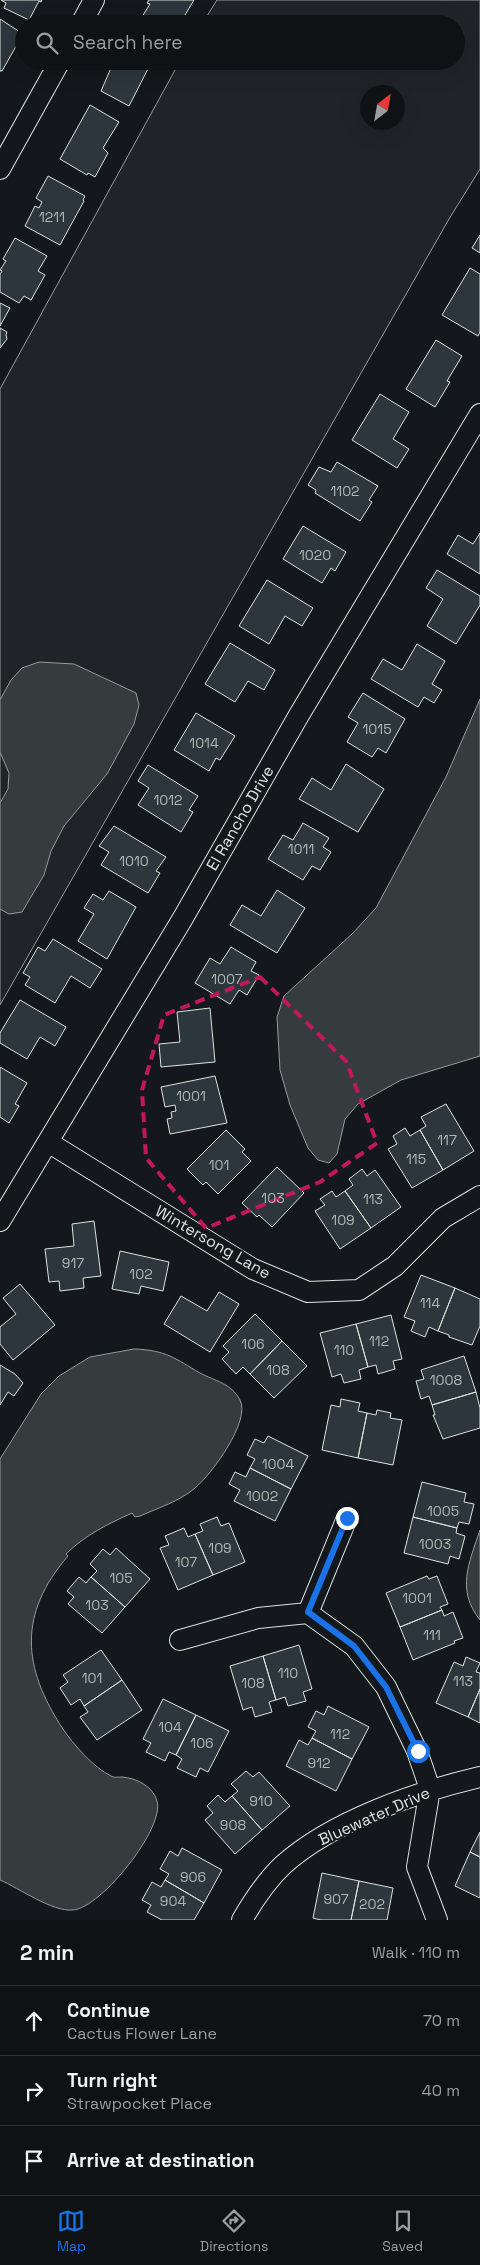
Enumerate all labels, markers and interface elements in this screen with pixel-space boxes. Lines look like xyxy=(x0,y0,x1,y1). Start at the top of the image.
search box xyxy=(15,15,465,70)
icon: search xyxy=(33,29,61,57)
text: Search here xyxy=(73,30,183,55)
north arrow xyxy=(360,85,405,130)
house number: 1211 xyxy=(39,208,65,226)
house number: 1102 xyxy=(330,482,360,500)
house number: 1020 xyxy=(299,546,331,564)
house number: 1015 xyxy=(362,720,392,738)
house number: 1014 xyxy=(189,734,219,752)
street label: El Rancho Drive xyxy=(201,762,279,874)
house number: 1012 xyxy=(153,791,183,809)
house number: 1011 xyxy=(288,840,314,858)
house number: 1010 xyxy=(119,852,149,870)
house number: 1007 xyxy=(211,970,243,988)
house number: 1001 xyxy=(176,1087,206,1105)
house number: 117 xyxy=(437,1131,457,1149)
house number: 115 xyxy=(406,1150,426,1168)
house number: 101 xyxy=(209,1156,229,1174)
house number: 103 xyxy=(261,1189,285,1207)
house number: 113 xyxy=(363,1190,383,1208)
street label: Wintersong Lane xyxy=(152,1200,274,1284)
house number: 109 xyxy=(331,1211,355,1229)
house number: 917 xyxy=(62,1254,84,1272)
house number: 102 xyxy=(129,1265,153,1283)
house number: 114 xyxy=(420,1294,440,1312)
house number: 112 xyxy=(369,1332,389,1350)
house number: 106 xyxy=(241,1335,265,1353)
house number: 110 xyxy=(334,1341,354,1359)
house number: 108 xyxy=(266,1361,290,1379)
house number: 1008 xyxy=(430,1371,463,1389)
house number: 1004 xyxy=(262,1455,295,1473)
house number: 1002 xyxy=(246,1487,278,1505)
house number: 1005 xyxy=(427,1502,459,1520)
route end xyxy=(336,1507,359,1530)
house number: 1003 xyxy=(419,1535,451,1553)
house number: 109 xyxy=(208,1539,232,1557)
house number: 107 xyxy=(175,1553,197,1571)
house number: 105 xyxy=(109,1569,133,1587)
house number: 1001 xyxy=(402,1589,432,1607)
house number: 103 xyxy=(85,1596,109,1614)
house number: 111 xyxy=(423,1626,441,1644)
house number: 110 xyxy=(278,1664,298,1682)
house number: 101 xyxy=(82,1669,102,1687)
house number: 113 xyxy=(453,1672,473,1690)
house number: 108 xyxy=(241,1674,265,1692)
house number: 104 xyxy=(158,1718,182,1736)
house number: 112 xyxy=(330,1725,350,1743)
house number: 106 xyxy=(190,1734,214,1752)
route start xyxy=(407,1740,430,1763)
house number: 912 xyxy=(308,1754,330,1772)
street label: Bluewater Drive xyxy=(315,1782,433,1850)
house number: 910 xyxy=(249,1792,273,1810)
house number: 908 xyxy=(220,1816,246,1834)
house number: 906 xyxy=(180,1868,206,1886)
house number: 907 xyxy=(323,1890,349,1908)
house number: 904 xyxy=(160,1892,186,1910)
house number: 202 xyxy=(359,1895,385,1913)
text: 2 min xyxy=(20,1939,74,1966)
text: Walk · 110 m xyxy=(372,1942,460,1963)
text: Continue xyxy=(67,1998,150,2023)
icon: ahead xyxy=(20,2007,48,2035)
text: 70 m xyxy=(423,2010,460,2031)
text: Cactus Flower Lane xyxy=(67,2023,217,2044)
text: Turn right xyxy=(67,2068,157,2093)
icon: right xyxy=(20,2077,48,2105)
text: 40 m xyxy=(422,2080,460,2101)
text: Strawpocket Place xyxy=(67,2093,212,2114)
icon: arrive xyxy=(20,2147,48,2175)
text: Arrive at destination xyxy=(67,2148,255,2173)
tab: Map xyxy=(57,2207,86,2255)
tab: Directions xyxy=(200,2207,268,2255)
tab: Saved xyxy=(382,2207,423,2255)

